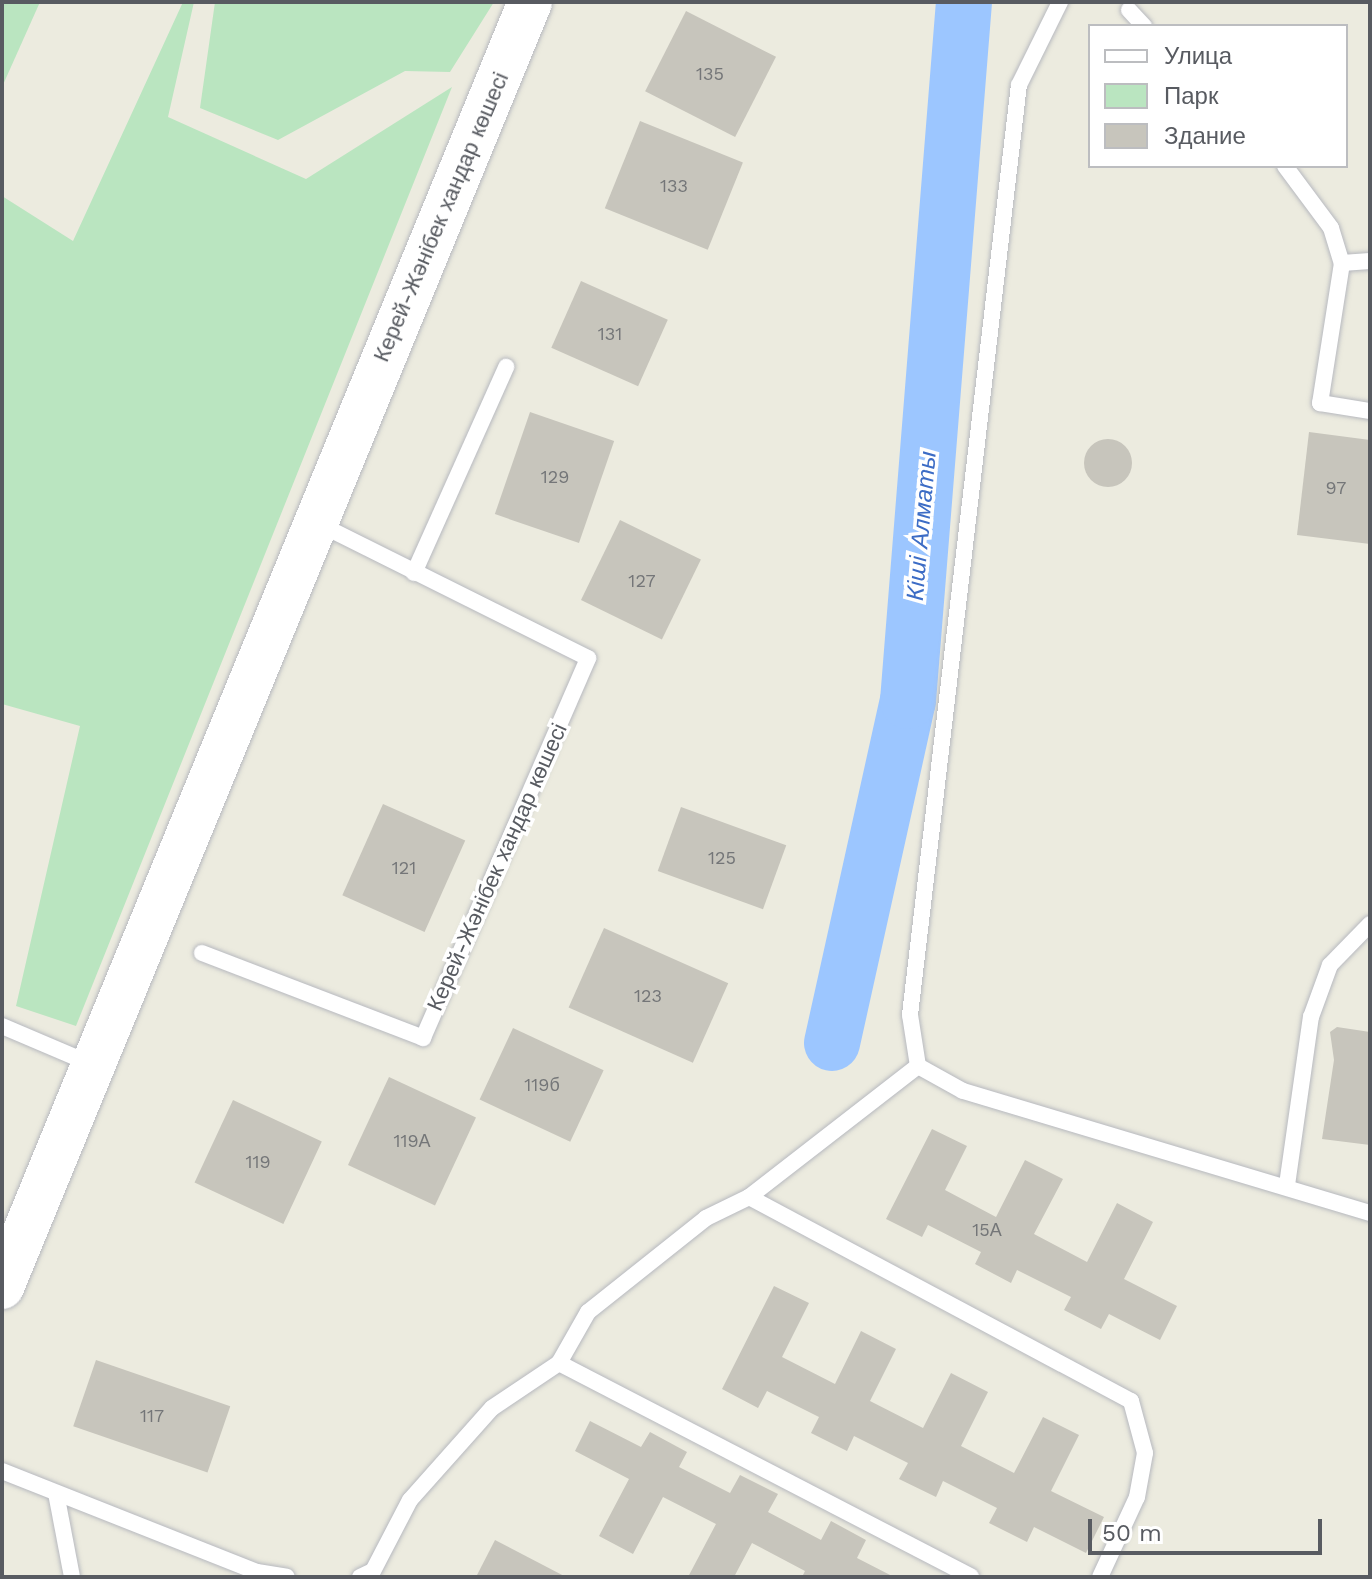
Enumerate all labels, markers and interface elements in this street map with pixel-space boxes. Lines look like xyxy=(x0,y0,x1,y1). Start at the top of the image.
legend xyxy=(1088,24,1348,168)
text: Улица xyxy=(1164,42,1232,70)
house number: 135 xyxy=(696,63,724,85)
street label: Керей-Жәнібек хандар көшесі xyxy=(368,68,514,366)
text: Парк xyxy=(1164,82,1218,110)
text: Здание xyxy=(1164,122,1246,150)
house number: 133 xyxy=(660,175,688,197)
house number: 131 xyxy=(598,323,622,345)
water label: Кіші Алматы xyxy=(901,450,943,602)
house number: 129 xyxy=(541,466,569,488)
house number: 97 xyxy=(1326,477,1346,499)
house number: 127 xyxy=(628,570,656,592)
street label: Керей-Жәнібек хандар көшесі xyxy=(422,719,572,1015)
house number: 125 xyxy=(708,847,736,869)
house number: 121 xyxy=(392,857,416,879)
house number: 123 xyxy=(634,985,662,1007)
house number: 119б xyxy=(524,1074,560,1096)
house number: 119А xyxy=(393,1130,431,1152)
house number: 119 xyxy=(245,1151,271,1173)
house number: 15А xyxy=(972,1219,1002,1241)
house number: 117 xyxy=(140,1405,164,1427)
scale bar xyxy=(1092,1503,1326,1553)
text: 50 m xyxy=(1102,1519,1162,1547)

